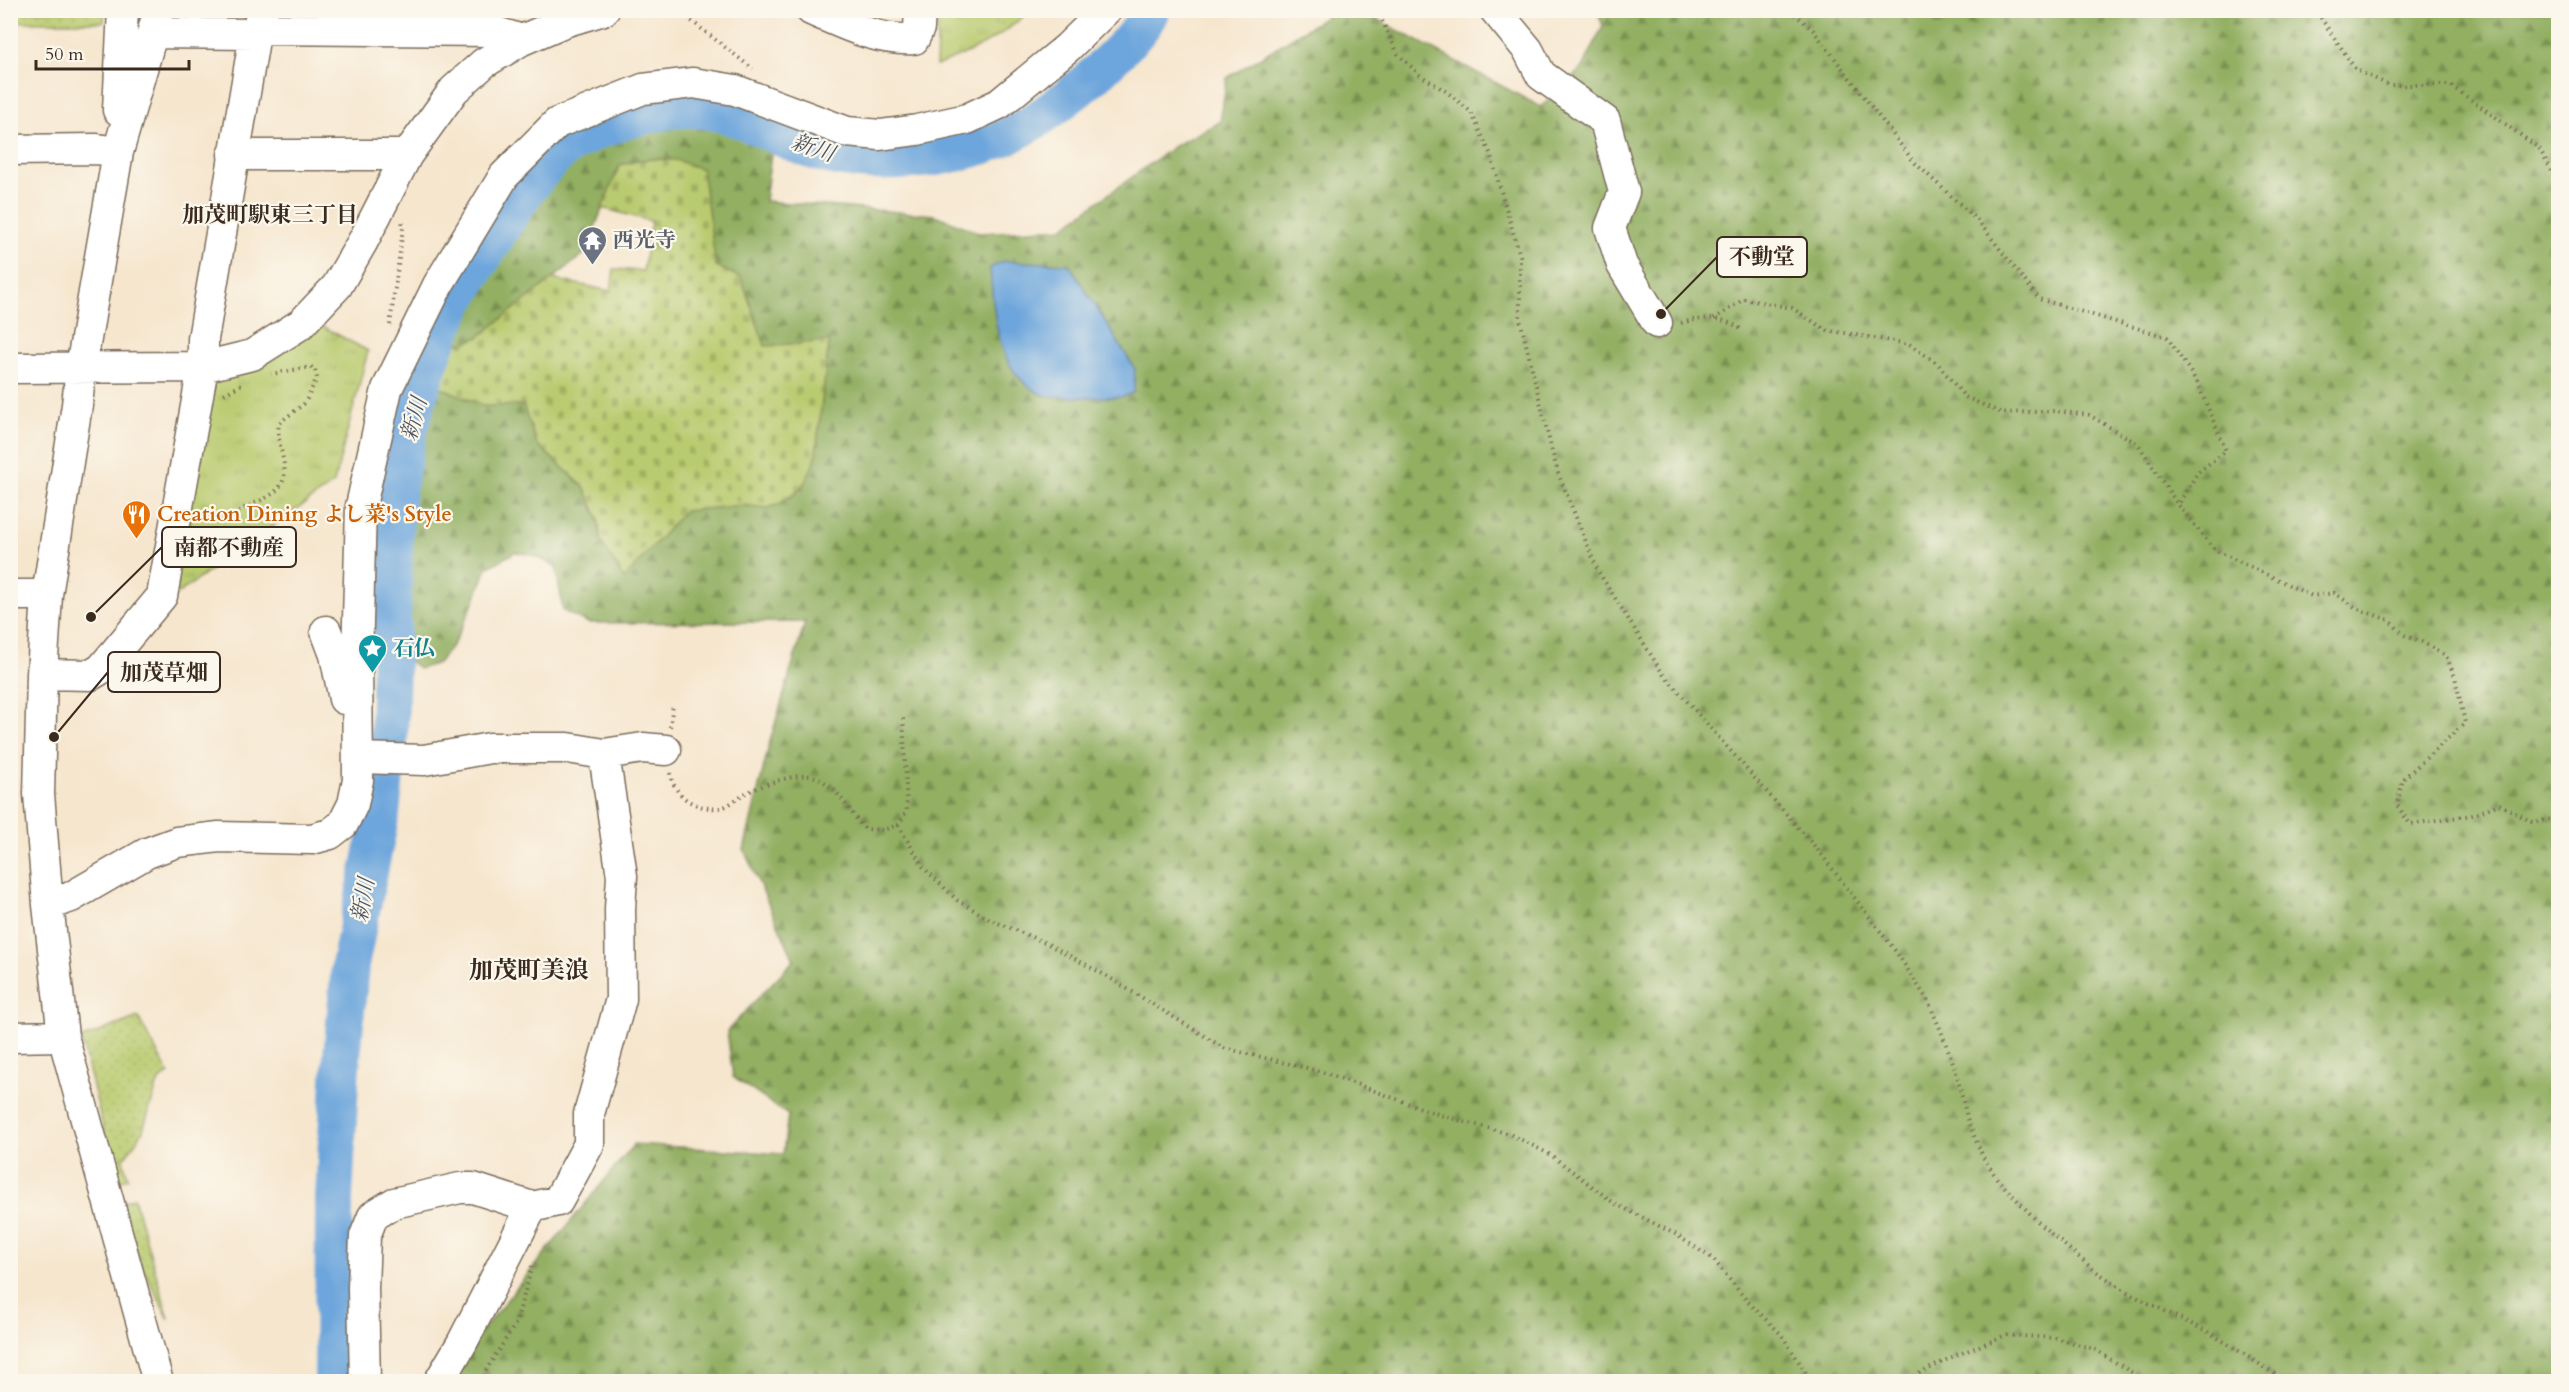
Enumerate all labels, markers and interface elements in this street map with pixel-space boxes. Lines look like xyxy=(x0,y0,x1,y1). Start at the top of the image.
scale bar xyxy=(36,33,189,71)
text: 50 m xyxy=(45,42,84,67)
water label: 新川 xyxy=(787,127,841,170)
district label: 加茂町駅東三丁目 xyxy=(182,200,358,230)
temple icon: 西光寺 xyxy=(576,224,608,266)
place label: 西光寺 xyxy=(613,226,676,255)
callout: 不動堂 xyxy=(1717,237,1807,277)
text: 不動堂 xyxy=(1729,242,1795,272)
water label: 新川 xyxy=(394,392,435,444)
restaurant icon: Creation Dining よし菜's Style xyxy=(120,498,152,540)
place label: Creation Dining よし菜's Style xyxy=(157,500,452,529)
callout: 南都不動産 xyxy=(162,527,296,567)
text: 南都不動産 xyxy=(174,533,284,563)
place icon: 石仏 xyxy=(356,632,388,674)
place label: 石仏 xyxy=(393,634,435,663)
callout: 加茂草畑 xyxy=(108,652,220,692)
text: 加茂草畑 xyxy=(120,658,208,688)
water label: 新川 xyxy=(344,874,382,924)
district label: 加茂町美浪 xyxy=(469,954,589,987)

